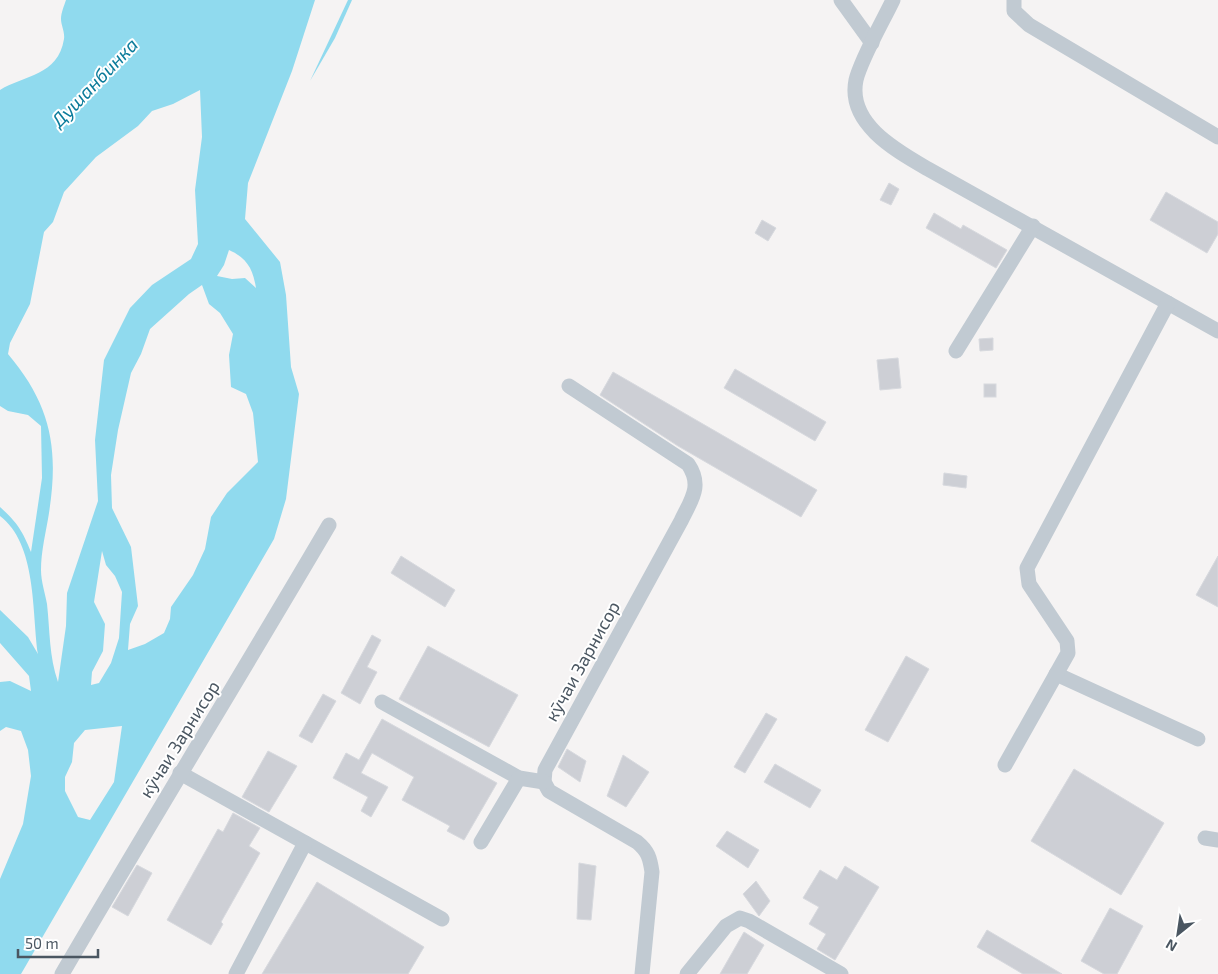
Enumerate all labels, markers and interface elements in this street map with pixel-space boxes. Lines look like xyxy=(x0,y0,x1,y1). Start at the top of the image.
water label: Душанбинка xyxy=(45,33,142,132)
street label: кӯчаи Зарнисор xyxy=(540,597,624,725)
street label: кӯчаи Зарнисор xyxy=(134,676,224,802)
north arrow xyxy=(1153,909,1203,959)
scale bar xyxy=(18,926,98,958)
text: 50 m xyxy=(25,934,59,952)
text: N xyxy=(1163,936,1180,956)

